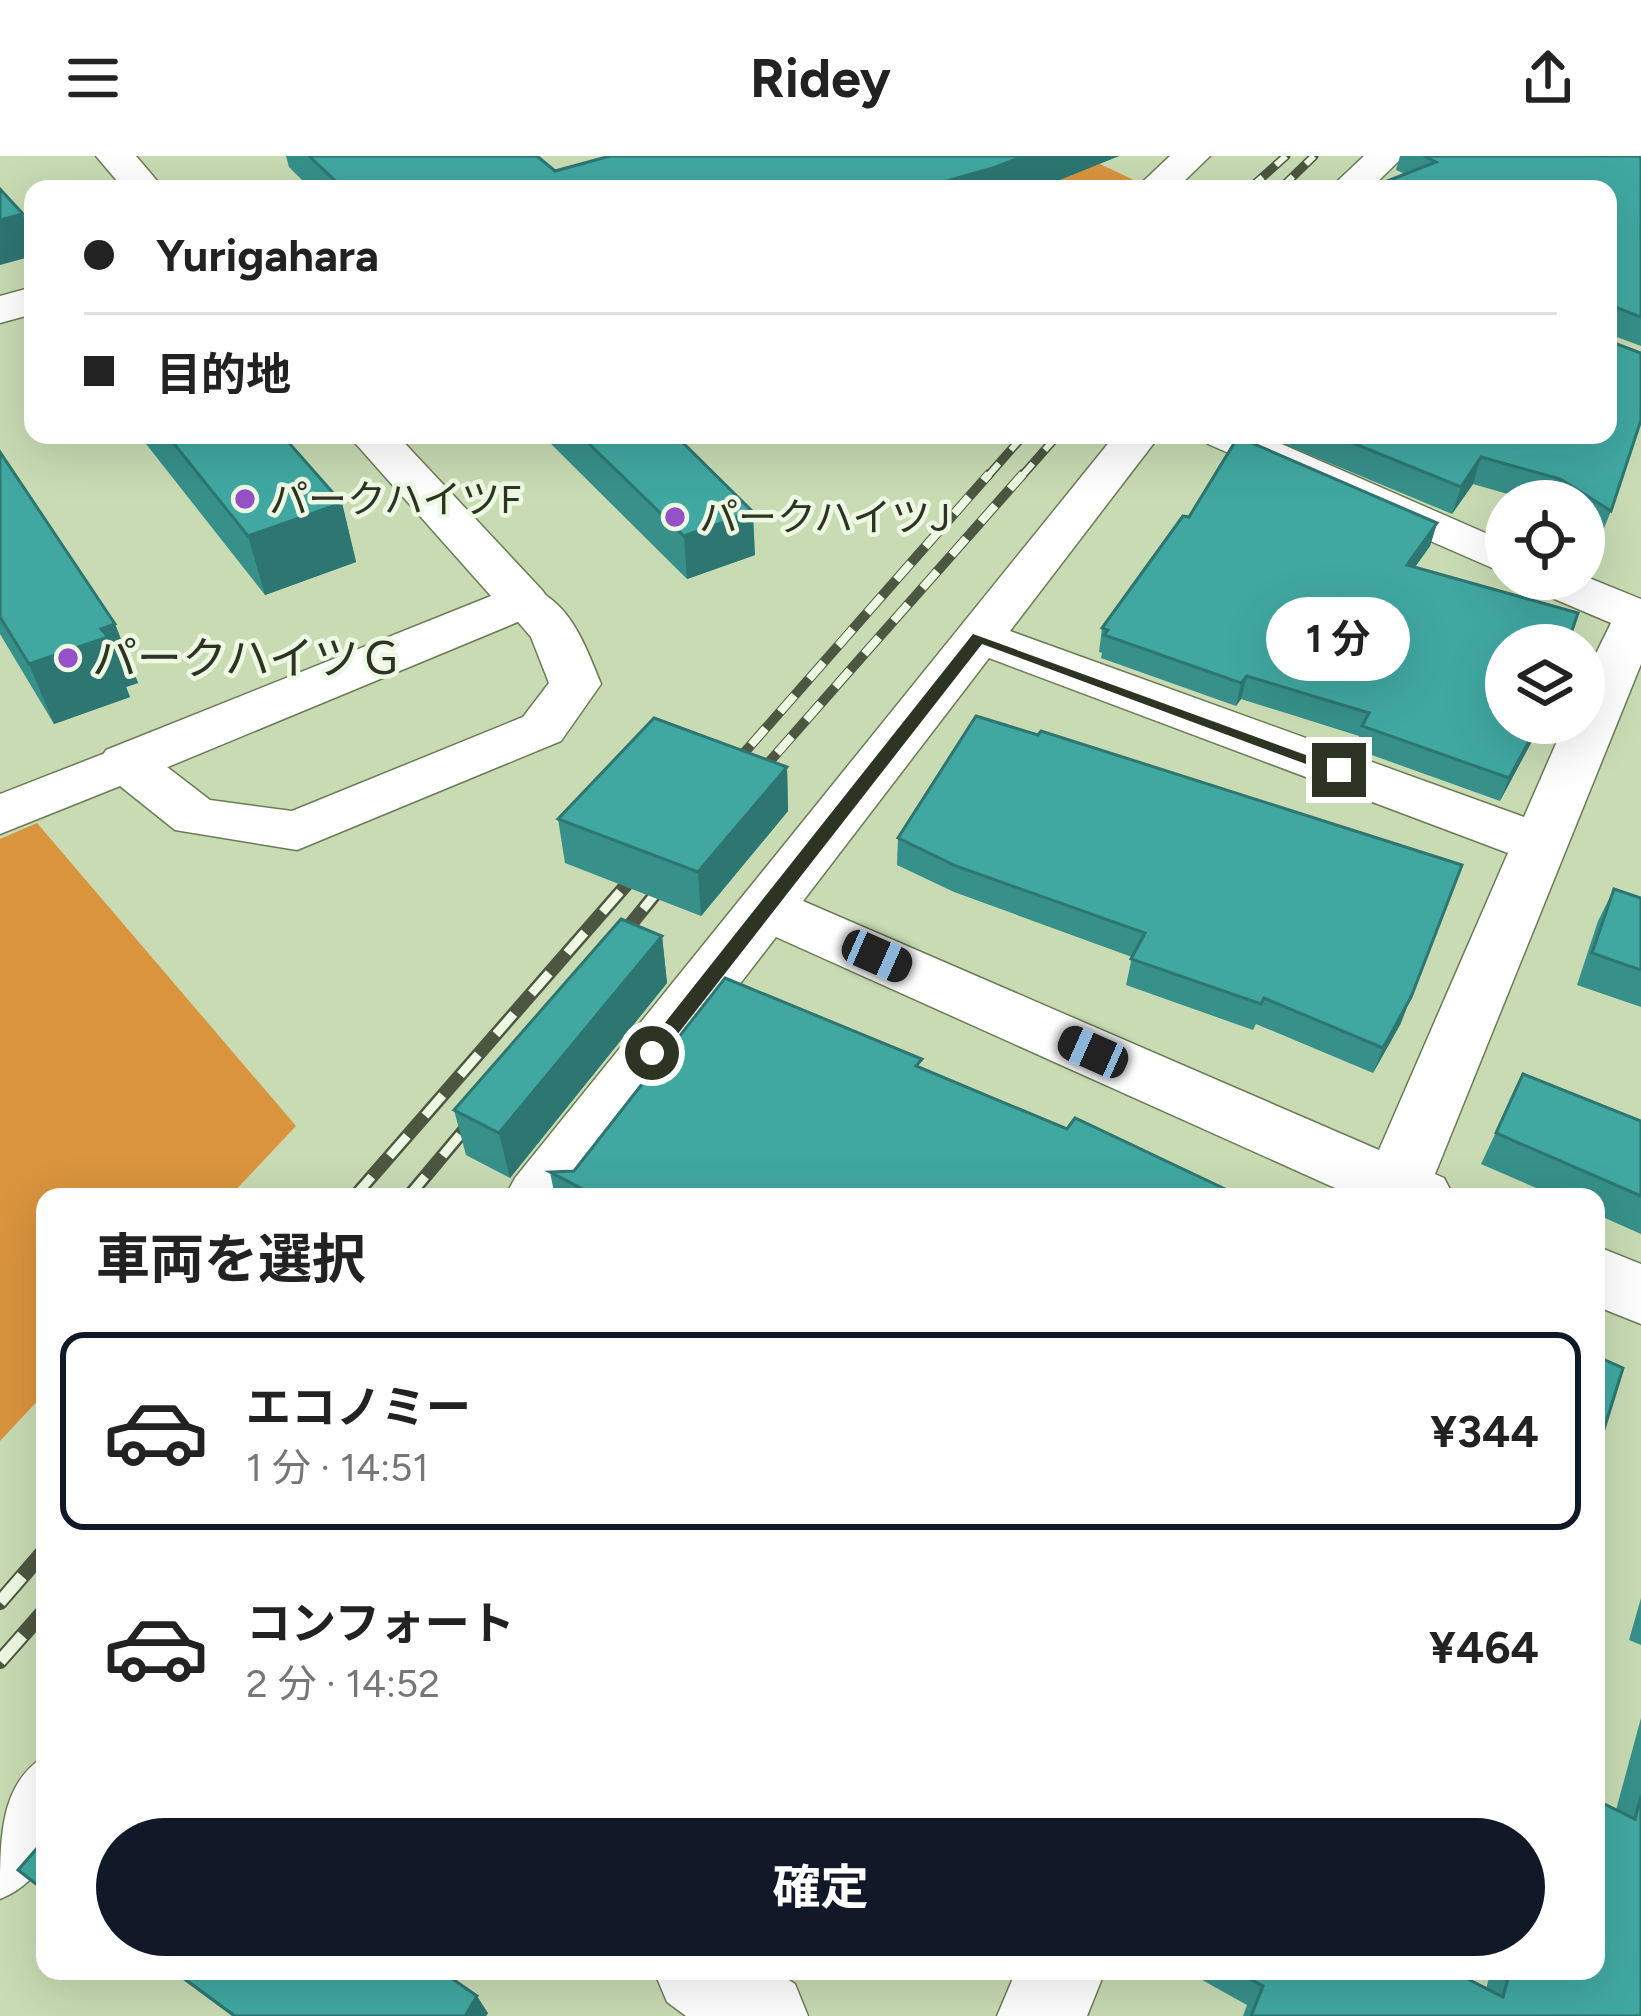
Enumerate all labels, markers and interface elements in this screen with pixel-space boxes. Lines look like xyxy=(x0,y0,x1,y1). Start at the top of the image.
icon: menu xyxy=(60,45,126,111)
icon: share xyxy=(1515,45,1581,111)
text: Ridey xyxy=(750,46,891,111)
text: Yurigahara xyxy=(156,228,379,282)
text: 目的地 xyxy=(156,347,291,401)
place label: パークハイツF xyxy=(269,476,521,523)
map controls xyxy=(1485,480,1605,744)
button: locate xyxy=(1485,480,1605,600)
marker: パークハイツF xyxy=(232,486,258,512)
place label: パークハイツJ xyxy=(699,494,950,541)
marker: パークハイツJ xyxy=(662,504,688,530)
callout: 1 分 xyxy=(1267,596,1411,680)
text: 1 分 xyxy=(1306,615,1370,662)
button: layers xyxy=(1485,624,1605,744)
place label: パークハイツＧ xyxy=(92,631,404,685)
marker: パークハイツＧ xyxy=(55,645,81,671)
route end xyxy=(1312,743,1366,797)
car xyxy=(837,925,917,987)
car xyxy=(1053,1021,1133,1083)
route start xyxy=(625,1026,679,1080)
text: 車両を選択 xyxy=(96,1227,366,1292)
icon: car xyxy=(102,1377,210,1485)
text: エコノミー xyxy=(246,1380,471,1434)
text: ¥344 xyxy=(1430,1404,1539,1458)
text: 1 分 · 14:51 xyxy=(246,1444,429,1491)
icon: car xyxy=(102,1593,210,1701)
text: コンフォート xyxy=(246,1596,515,1650)
text: ¥464 xyxy=(1429,1620,1539,1674)
text: 2 分 · 14:52 xyxy=(246,1660,440,1707)
button: 確定 xyxy=(96,1818,1545,1956)

